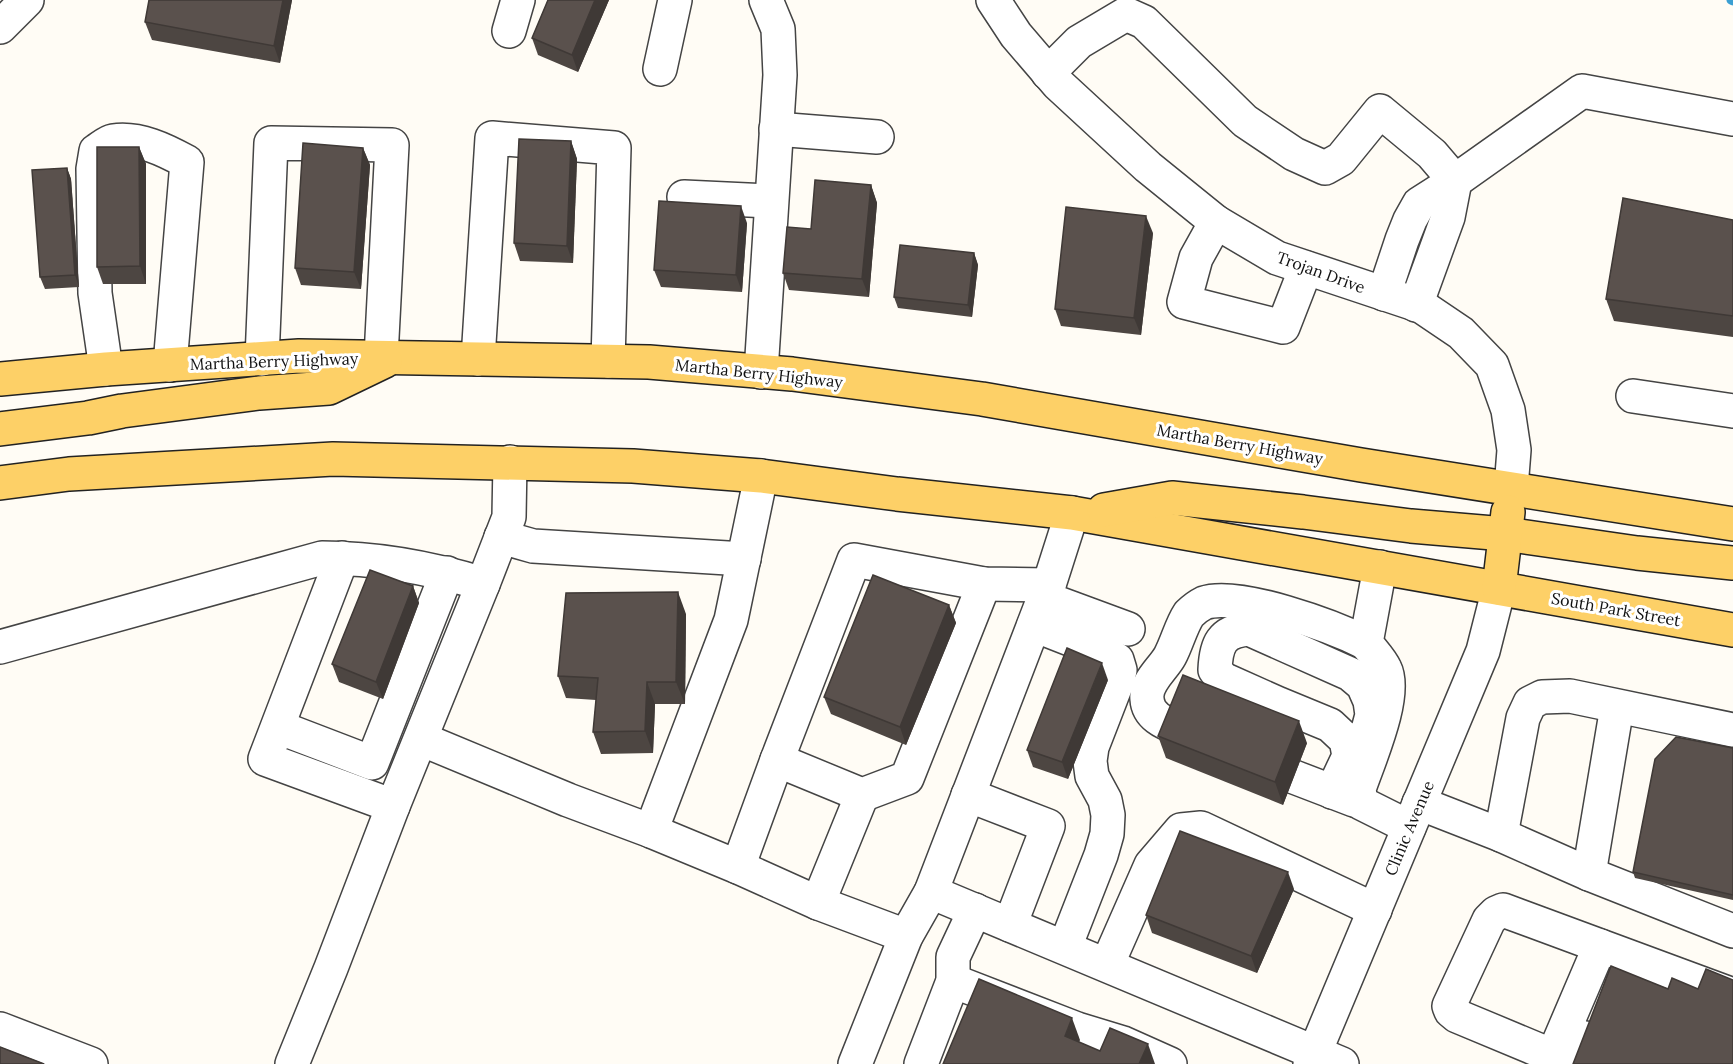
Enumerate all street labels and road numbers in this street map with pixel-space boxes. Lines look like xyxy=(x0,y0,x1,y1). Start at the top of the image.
street label: Trojan Drive xyxy=(1274,247,1368,297)
street label: Martha Berry Highway xyxy=(189,348,359,374)
street label: Martha Berry Highway xyxy=(674,354,844,392)
street label: Martha Berry Highway xyxy=(1155,420,1325,469)
street label: South Park Street xyxy=(1550,588,1683,630)
street label: Clinic Avenue xyxy=(1380,777,1438,879)

